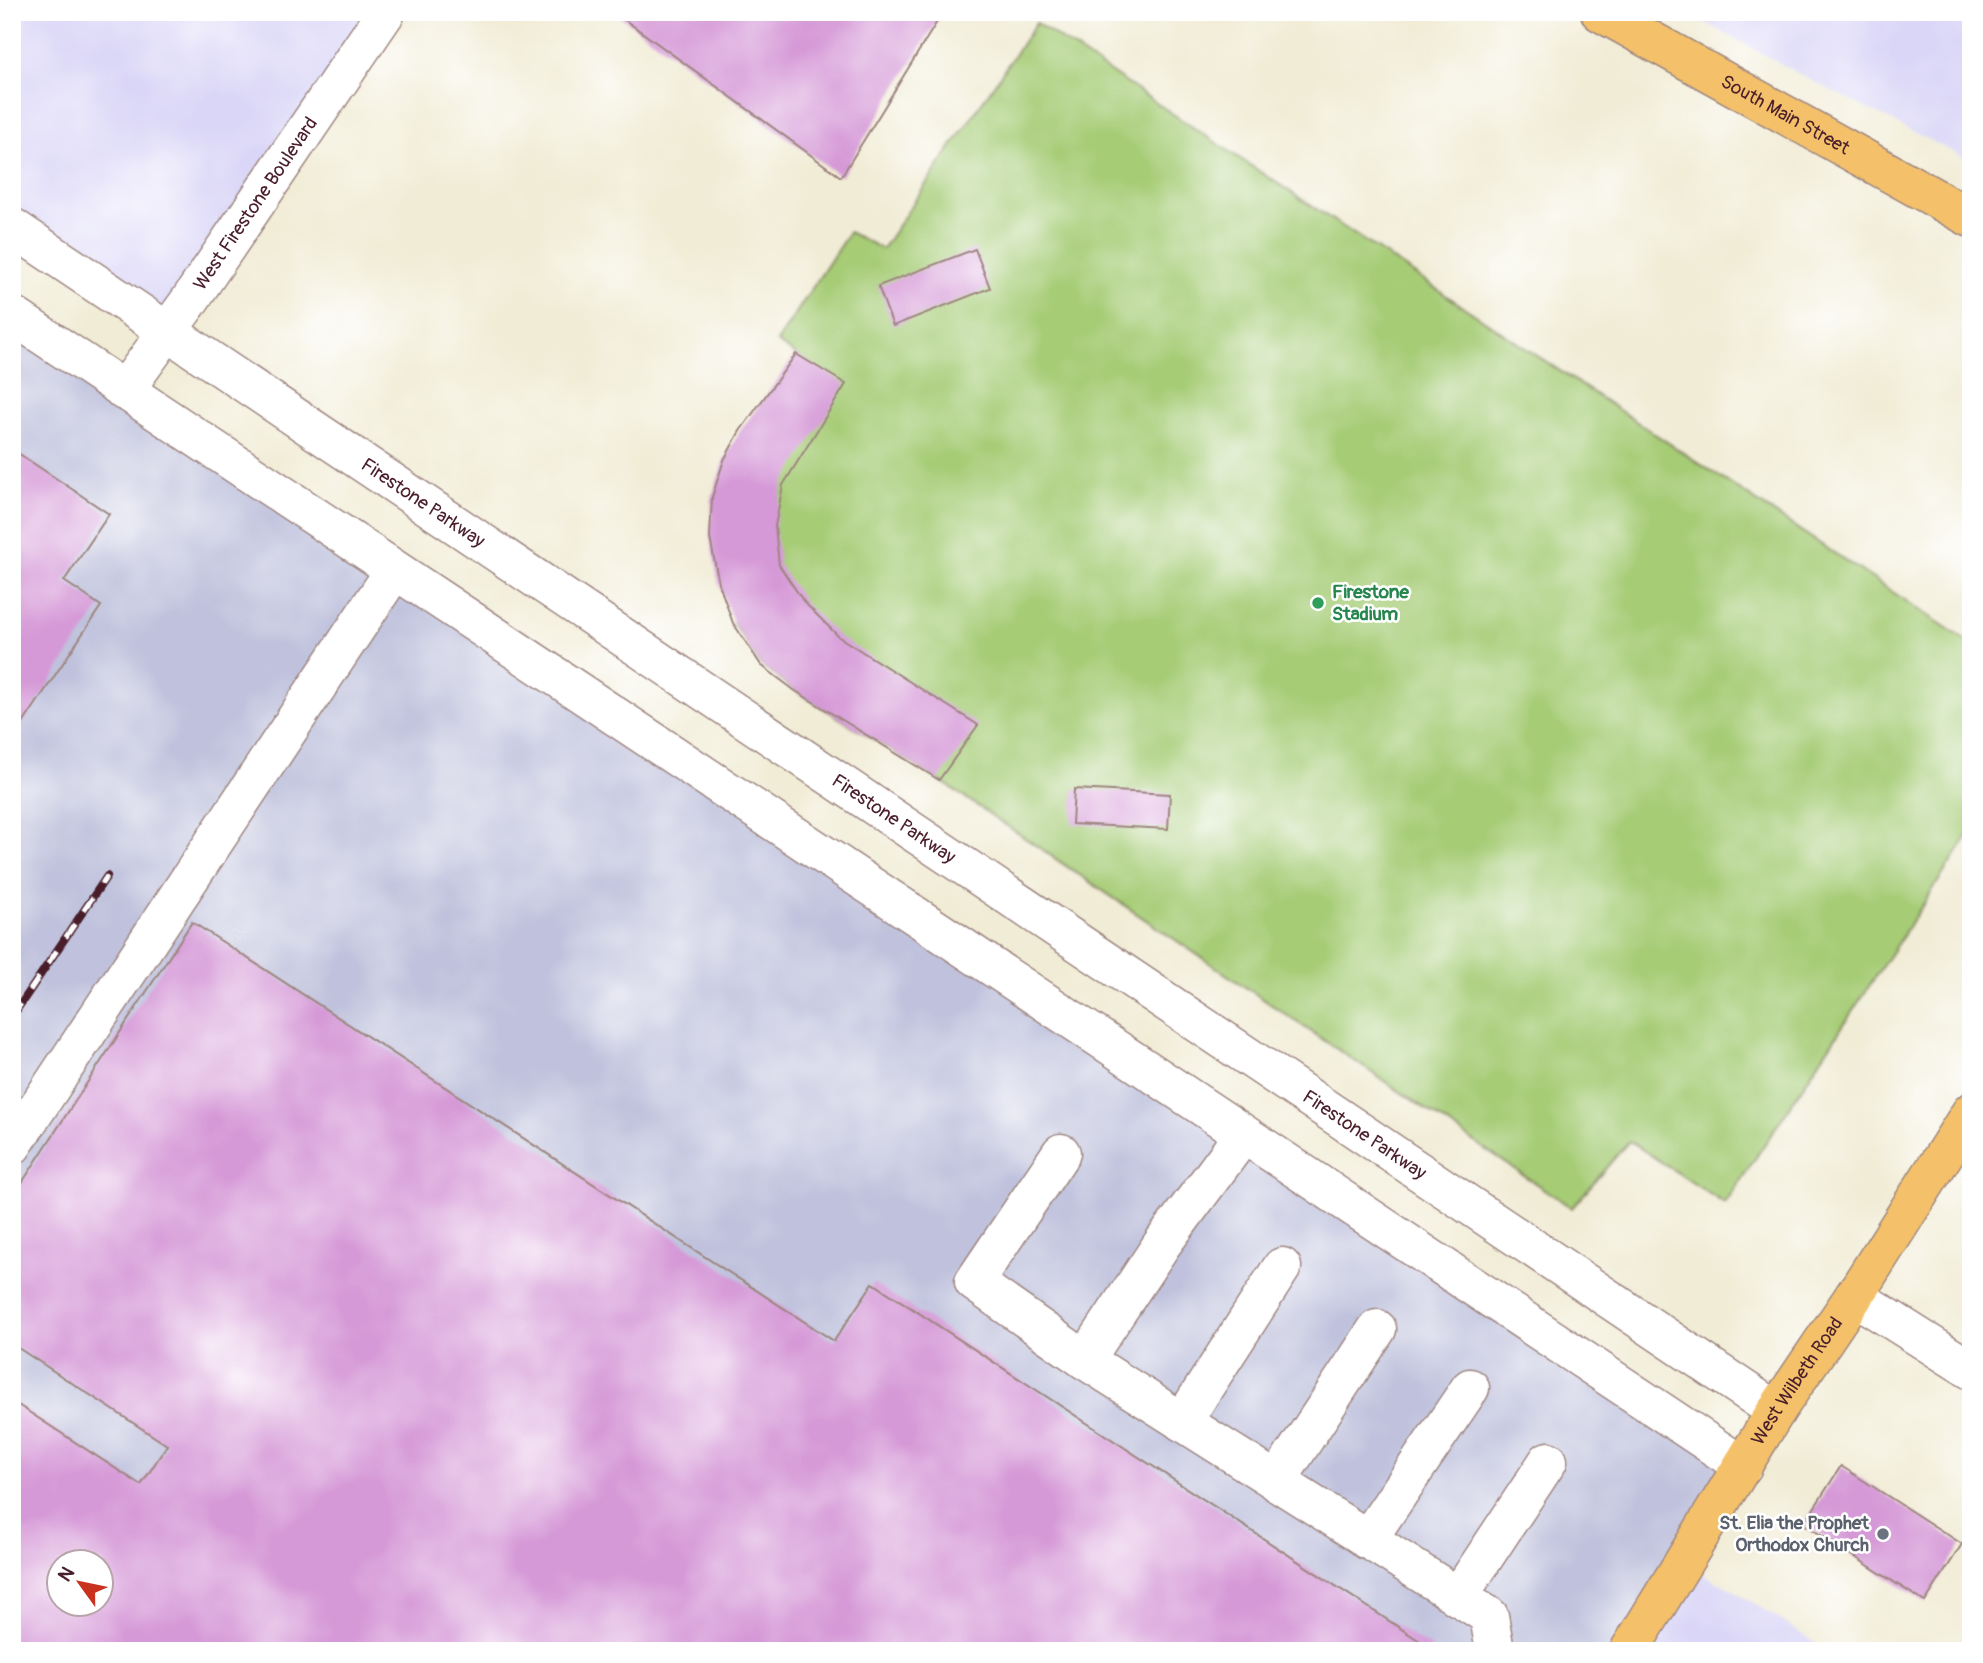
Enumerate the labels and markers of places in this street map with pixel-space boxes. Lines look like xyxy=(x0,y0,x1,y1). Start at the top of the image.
place label: Firestone Stadium xyxy=(1332,580,1410,626)
marker: Firestone Stadium xyxy=(1310,595,1326,611)
place label: St. Elia the Prophet Orthodox Church xyxy=(1719,1511,1870,1557)
marker: St. Elia the Prophet Orthodox Church xyxy=(1875,1526,1891,1542)

